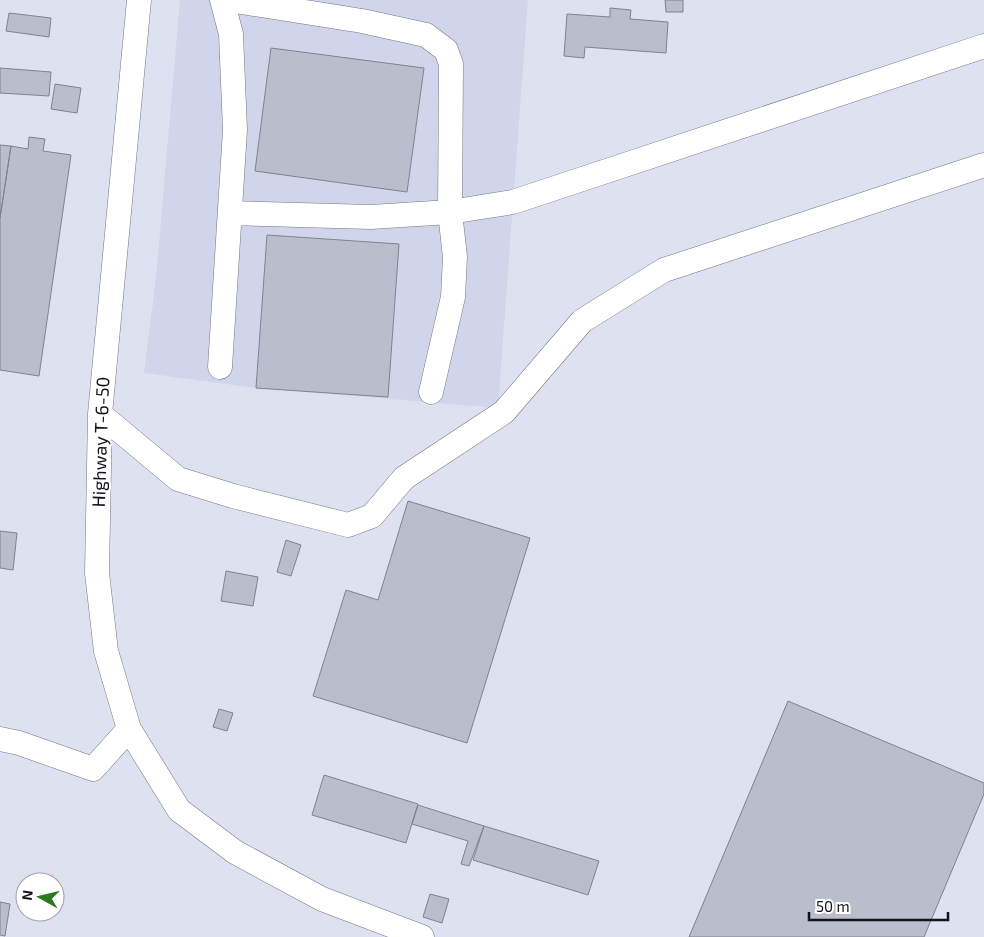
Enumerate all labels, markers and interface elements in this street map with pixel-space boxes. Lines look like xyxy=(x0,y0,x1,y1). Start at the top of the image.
street label: Highway T-6-50 xyxy=(87,376,113,508)
north arrow xyxy=(15,872,65,922)
text: N xyxy=(18,889,36,901)
scale bar xyxy=(809,890,948,922)
text: 50 m xyxy=(816,897,850,915)

